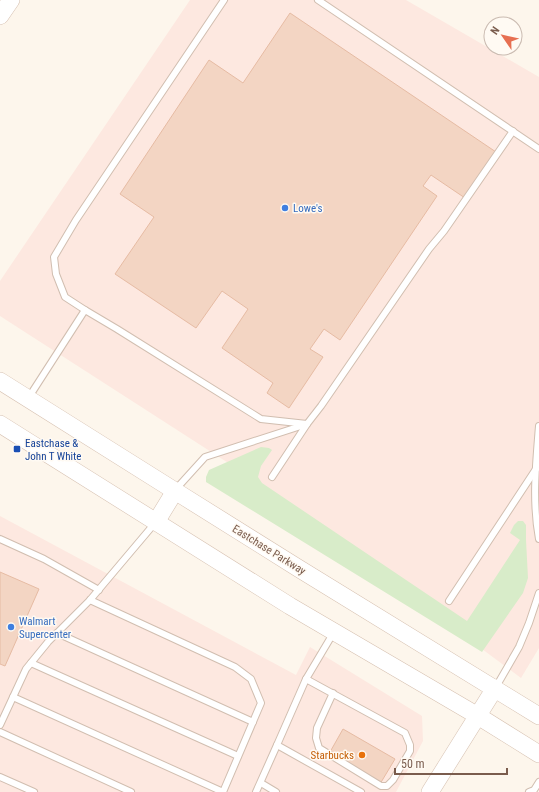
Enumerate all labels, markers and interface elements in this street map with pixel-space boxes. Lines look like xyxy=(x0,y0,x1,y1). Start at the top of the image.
north arrow xyxy=(483,16,523,56)
text: N xyxy=(488,24,503,37)
place label: Lowe's xyxy=(293,202,323,215)
marker: Lowe's xyxy=(280,203,290,213)
place label: Eastchase & John T White xyxy=(25,437,81,463)
marker: Eastchase & John T White xyxy=(12,444,22,454)
street label: Eastchase Parkway xyxy=(230,522,308,578)
place label: Walmart Supercenter xyxy=(19,615,72,641)
marker: Walmart Supercenter xyxy=(6,622,16,632)
place label: Starbucks xyxy=(311,749,354,762)
marker: Starbucks xyxy=(357,750,367,760)
scale bar xyxy=(395,750,507,776)
text: 50 m xyxy=(401,757,425,771)

